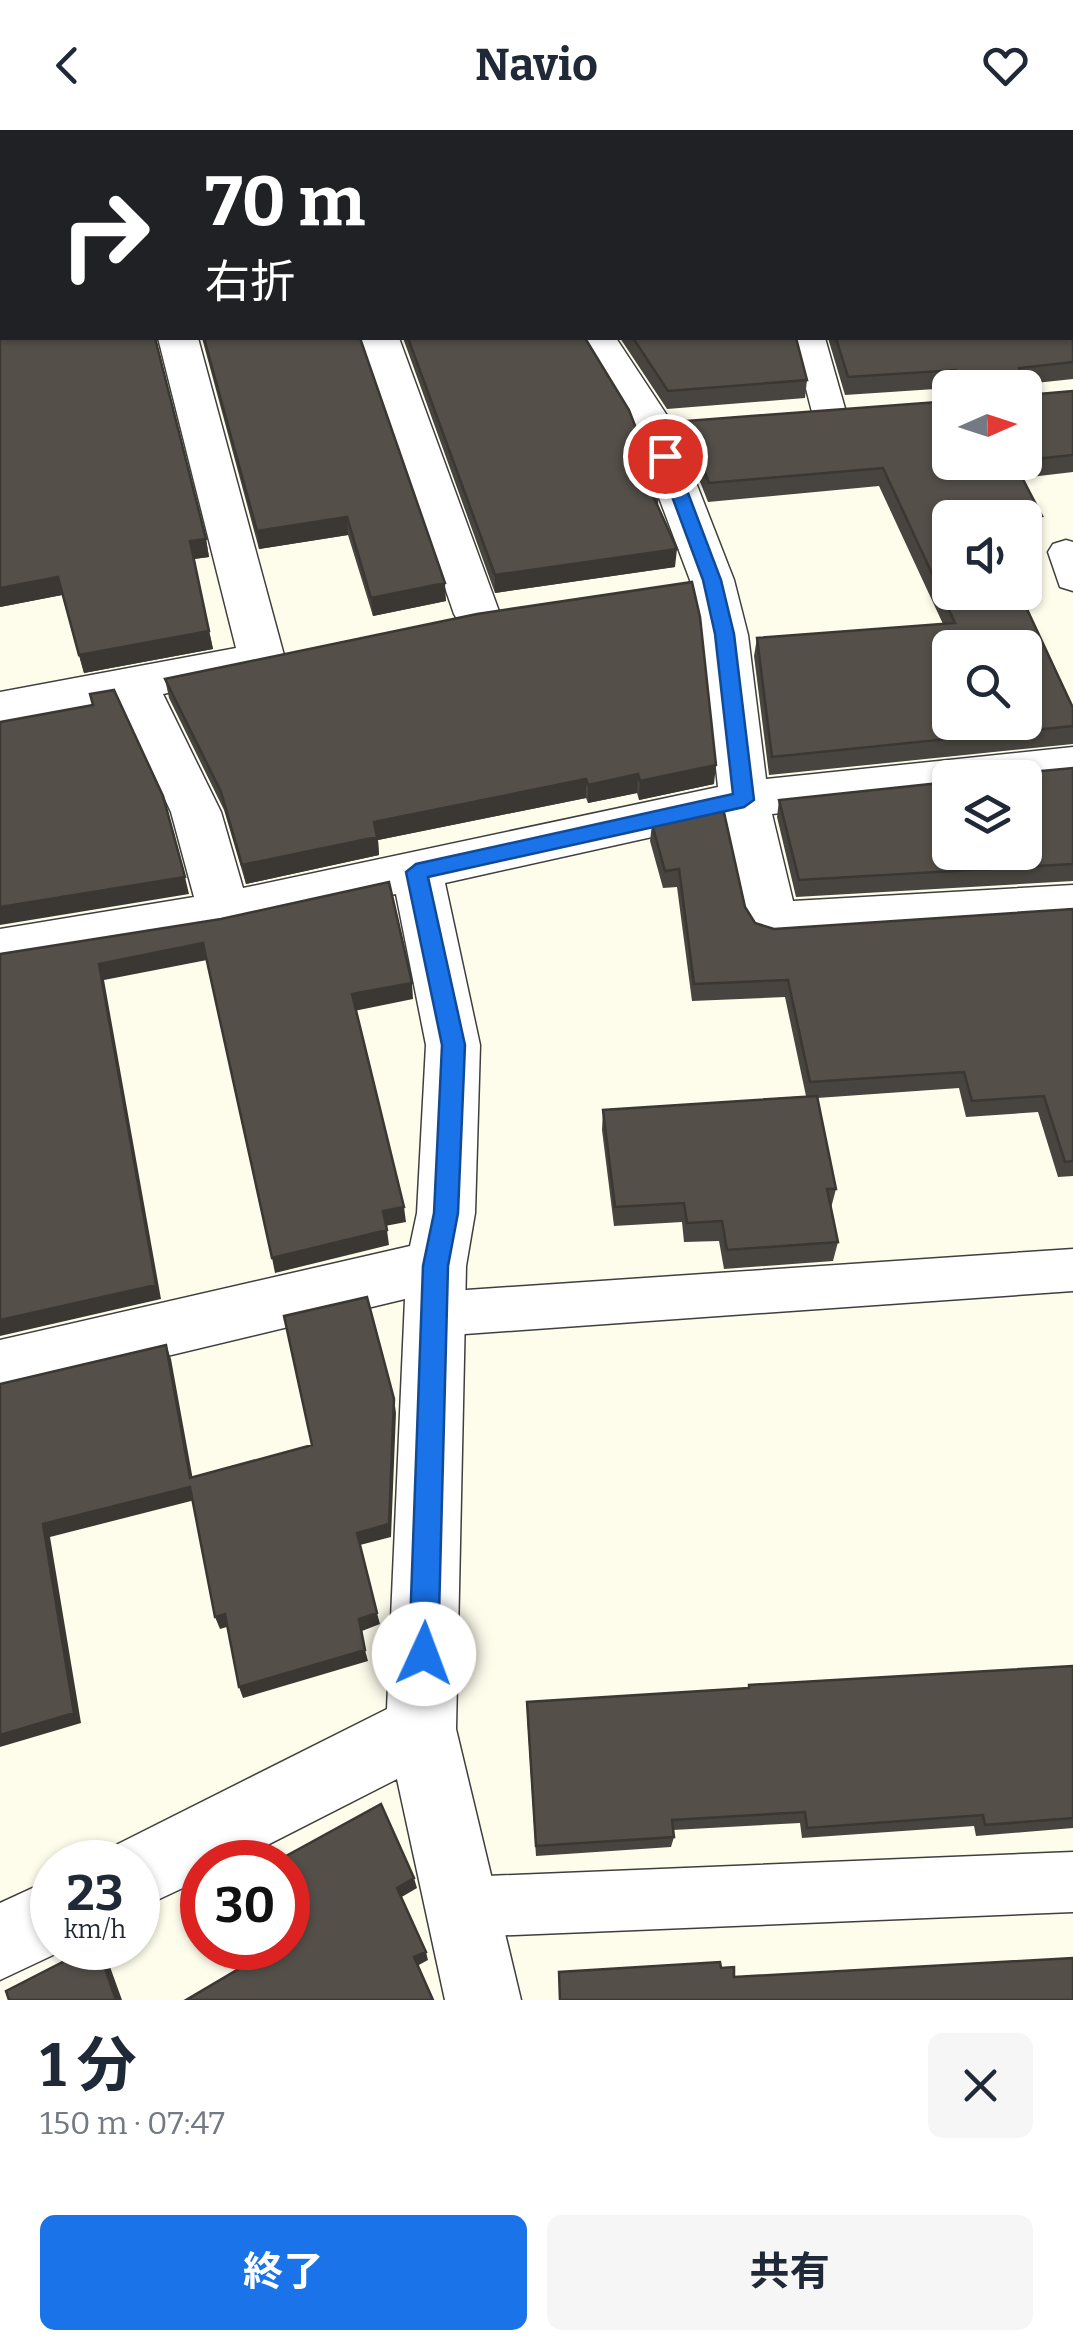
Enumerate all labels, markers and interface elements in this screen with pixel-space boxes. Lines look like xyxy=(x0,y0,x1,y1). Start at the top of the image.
icon: back xyxy=(40,38,95,93)
text: Navio xyxy=(475,38,598,92)
icon: heart xyxy=(978,38,1033,93)
text: 70 m xyxy=(205,160,365,244)
icon: right xyxy=(40,170,170,300)
text: 右折 xyxy=(205,255,295,309)
north arrow xyxy=(932,370,1042,480)
map controls xyxy=(932,370,1042,870)
pin xyxy=(623,414,708,499)
icon: arrive xyxy=(638,429,693,484)
button: sound xyxy=(932,500,1042,610)
button: search xyxy=(932,630,1042,740)
button: layers xyxy=(932,760,1042,870)
position arrow xyxy=(372,1602,476,1706)
speed limit sign: 30 xyxy=(180,1840,310,1970)
text: 23 xyxy=(67,1863,123,1923)
text: km/h xyxy=(64,1915,126,1945)
text: 1 分 xyxy=(40,2030,137,2102)
button: close xyxy=(928,2033,1033,2138)
text: 150 m · 07:47 xyxy=(40,2104,225,2142)
button: 終了 xyxy=(40,2215,527,2330)
button: 共有 xyxy=(547,2215,1033,2330)

